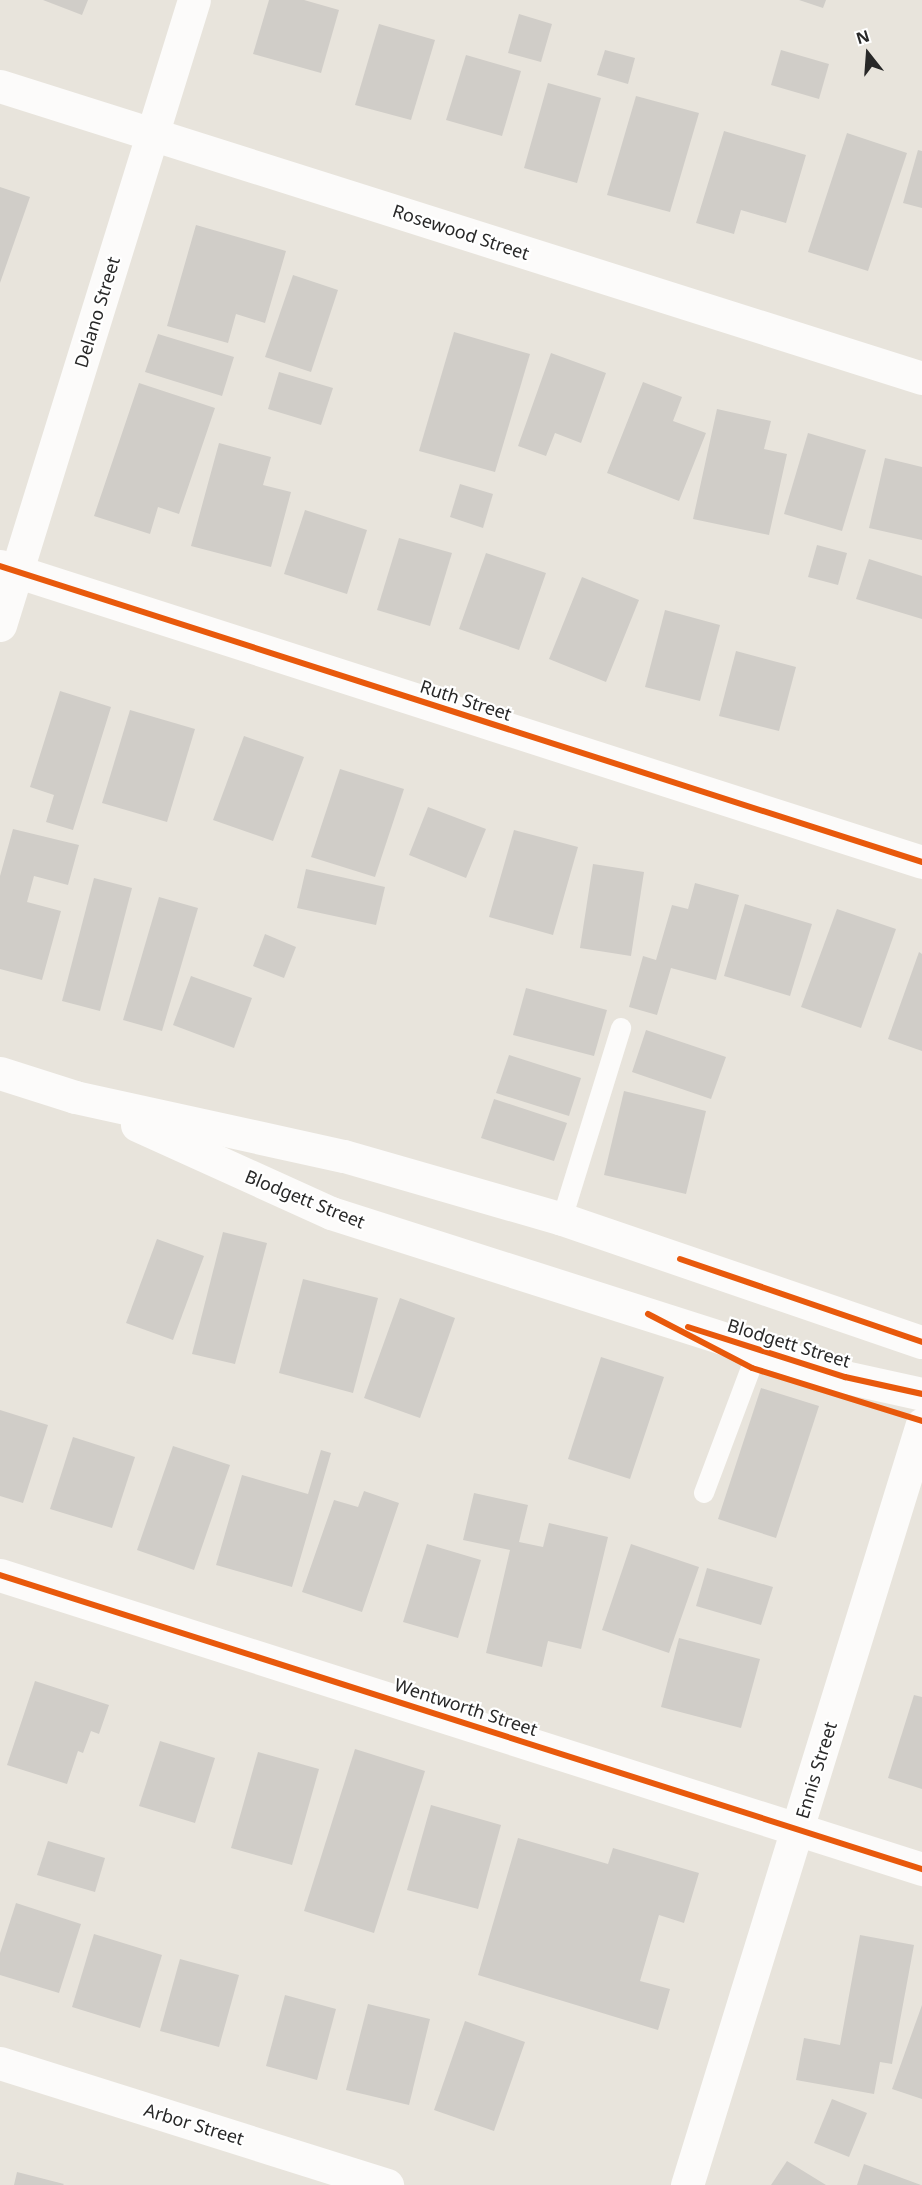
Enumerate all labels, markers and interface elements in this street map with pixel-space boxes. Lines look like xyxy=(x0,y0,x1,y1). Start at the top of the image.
north arrow xyxy=(838,24,898,84)
text: N xyxy=(853,24,872,49)
street label: Rosewood Street xyxy=(390,200,532,264)
street label: Delano Street xyxy=(70,254,124,370)
street label: Ruth Street xyxy=(418,675,514,725)
street label: Blodgett Street xyxy=(242,1165,368,1233)
street label: Blodgett Street xyxy=(725,1314,853,1372)
street label: Wentworth Street xyxy=(392,1674,540,1740)
street label: Ennis Street xyxy=(791,1719,841,1821)
street label: Arbor Street xyxy=(141,2099,247,2149)

